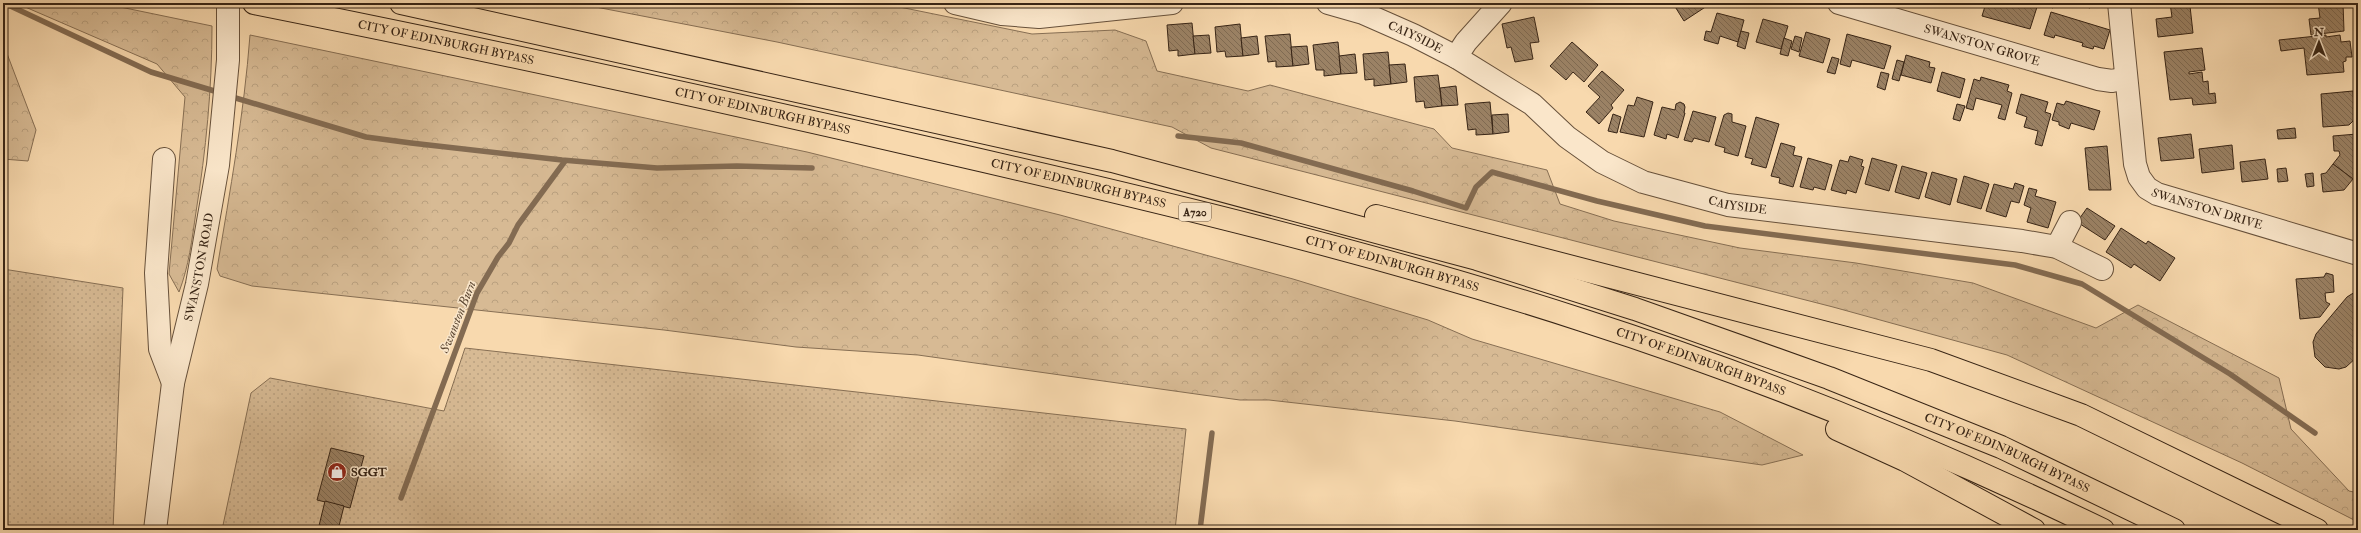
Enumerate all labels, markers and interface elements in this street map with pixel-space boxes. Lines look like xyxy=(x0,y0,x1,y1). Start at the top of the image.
street label: CITY OF EDINBURGH BYPASS xyxy=(357,17,535,68)
street label: CAIYSIDE xyxy=(1386,17,1446,57)
street label: SWANSTON GROVE xyxy=(1922,21,2042,69)
north arrow xyxy=(2299,22,2339,62)
text: N xyxy=(2313,26,2325,39)
street label: CITY OF EDINBURGH BYPASS xyxy=(673,84,852,138)
street label: CITY OF EDINBURGH BYPASS xyxy=(989,155,1168,211)
street label: SWANSTON DRIVE xyxy=(2149,185,2265,233)
street label: CAIYSIDE xyxy=(1707,192,1768,217)
road number: A720 xyxy=(1179,203,1211,221)
street label: SWANSTON ROAD xyxy=(181,211,217,323)
street label: CITY OF EDINBURGH BYPASS xyxy=(1304,232,1481,295)
water label: Swanston Burn xyxy=(436,279,480,356)
street label: CITY OF EDINBURGH BYPASS xyxy=(1614,324,1788,399)
street label: CITY OF EDINBURGH BYPASS xyxy=(1922,410,2092,496)
shop icon: SGGT xyxy=(326,461,348,483)
place label: SGGT xyxy=(351,465,388,480)

